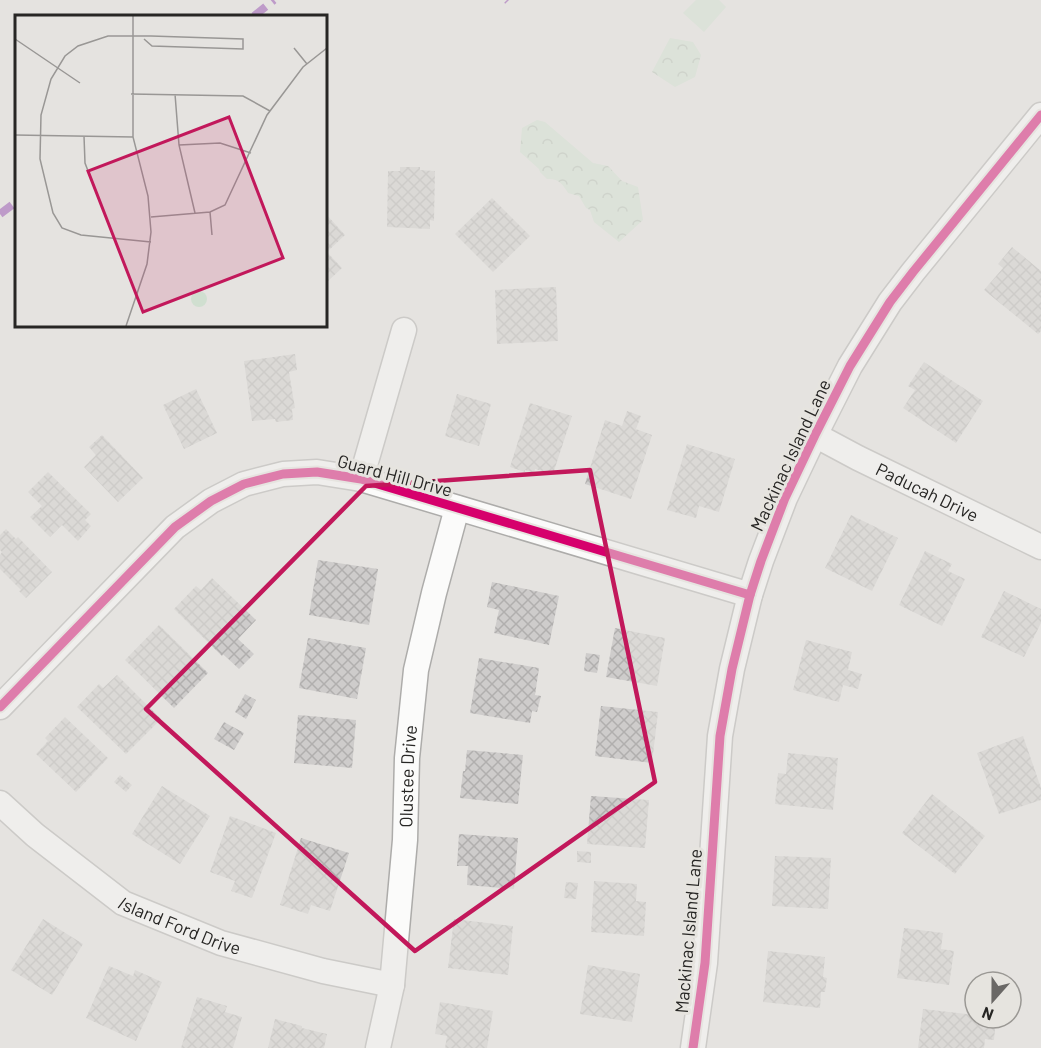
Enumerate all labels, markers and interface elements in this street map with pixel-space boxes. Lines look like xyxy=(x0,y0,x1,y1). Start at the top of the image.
inset map xyxy=(15,15,327,327)
street label: Mackinac Island Lane xyxy=(745,376,835,534)
street label: Guard Hill Drive xyxy=(335,449,455,501)
street label: Paducah Drive xyxy=(873,458,982,526)
street label: Olustee Drive xyxy=(394,724,421,828)
street label: Mackinac Island Lane xyxy=(670,848,706,1014)
street label: Island Ford Drive xyxy=(114,892,243,959)
north arrow xyxy=(963,970,1023,1030)
text: N xyxy=(979,1004,996,1025)

